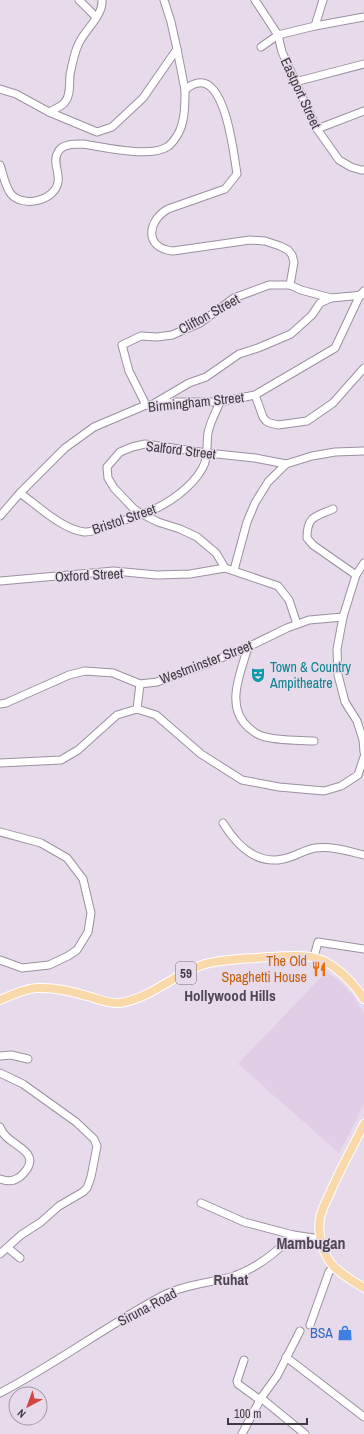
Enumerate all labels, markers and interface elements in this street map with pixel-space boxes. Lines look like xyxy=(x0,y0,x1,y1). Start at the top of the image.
street label: Eastport Street xyxy=(277,54,325,132)
street label: Clifton Street xyxy=(175,290,243,338)
street label: Birmingham Street xyxy=(147,388,245,416)
street label: Salford Street xyxy=(145,437,217,463)
street label: Bristol Street xyxy=(90,500,158,538)
street label: Oxford Street xyxy=(54,564,124,586)
street label: Westminster Street xyxy=(157,636,255,688)
place label: Town & Country Ampitheatre xyxy=(269,658,351,692)
theatre icon: Town & Country Ampitheatre xyxy=(249,666,267,684)
place label: The Old Spaghetti House xyxy=(221,952,307,986)
restaurant icon: The Old Spaghetti House xyxy=(310,960,328,978)
road number: 59 xyxy=(176,962,196,984)
district label: Hollywood Hills xyxy=(184,985,276,1006)
district label: Mambugan xyxy=(276,1232,346,1254)
district label: Ruhat xyxy=(214,1269,248,1290)
street label: Siruna Road xyxy=(114,1284,180,1330)
place label: BSA xyxy=(310,1324,333,1342)
shop icon: BSA xyxy=(336,1324,354,1342)
north arrow xyxy=(8,1386,48,1426)
scale bar xyxy=(228,1400,307,1426)
text: N xyxy=(14,1406,28,1421)
text: 100 m xyxy=(234,1406,261,1422)

